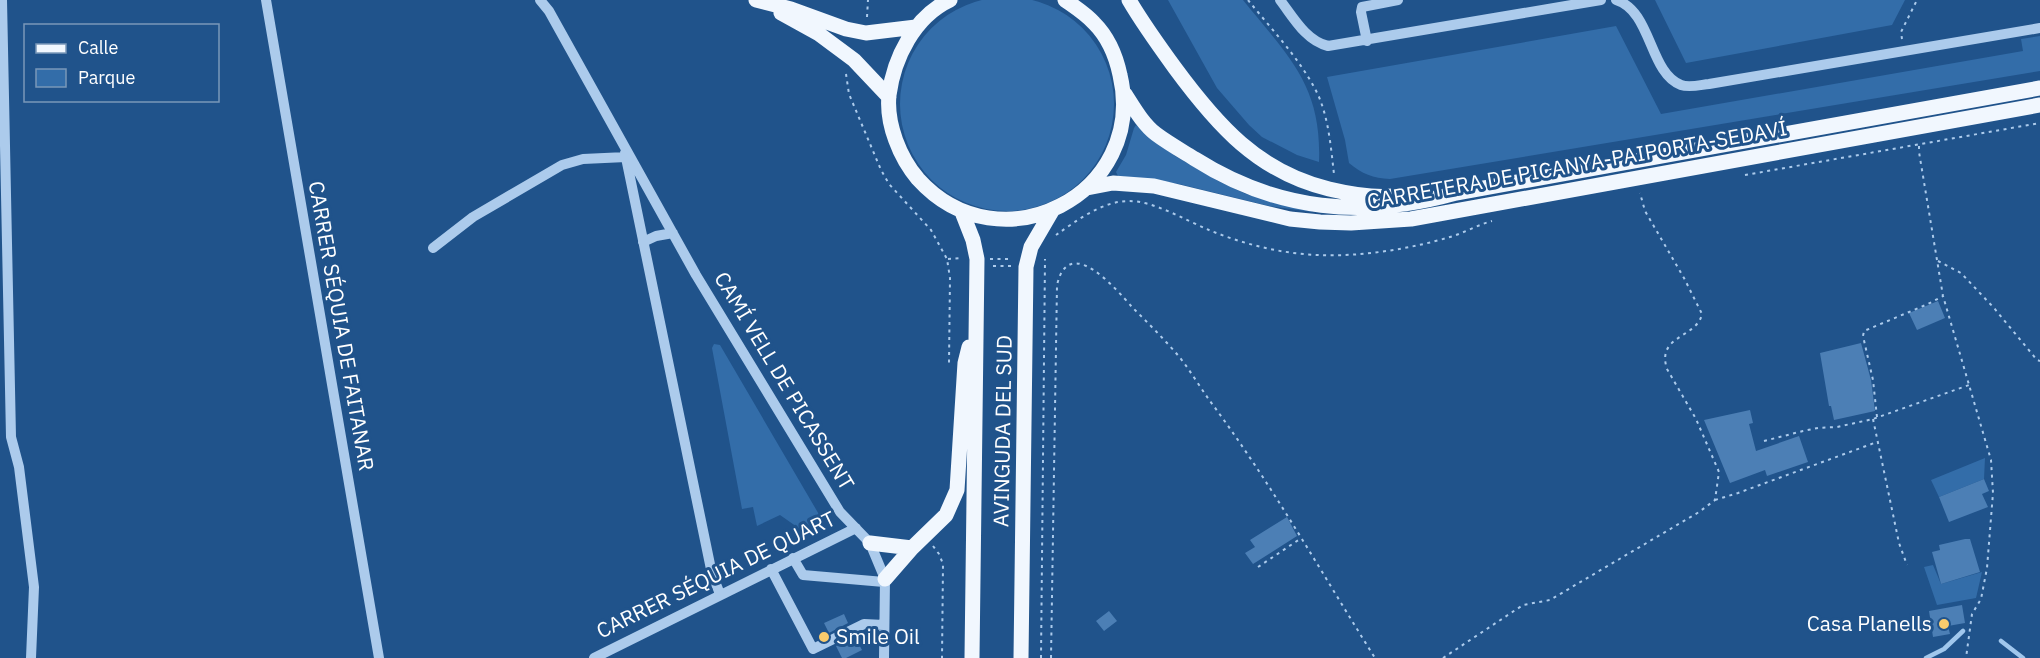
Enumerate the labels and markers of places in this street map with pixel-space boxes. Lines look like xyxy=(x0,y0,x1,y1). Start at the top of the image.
place label: Casa Planells xyxy=(1807,609,1932,637)
marker: Casa Planells xyxy=(1937,617,1951,631)
place label: Smile Oil xyxy=(836,622,920,650)
marker: Smile Oil xyxy=(817,630,831,644)

